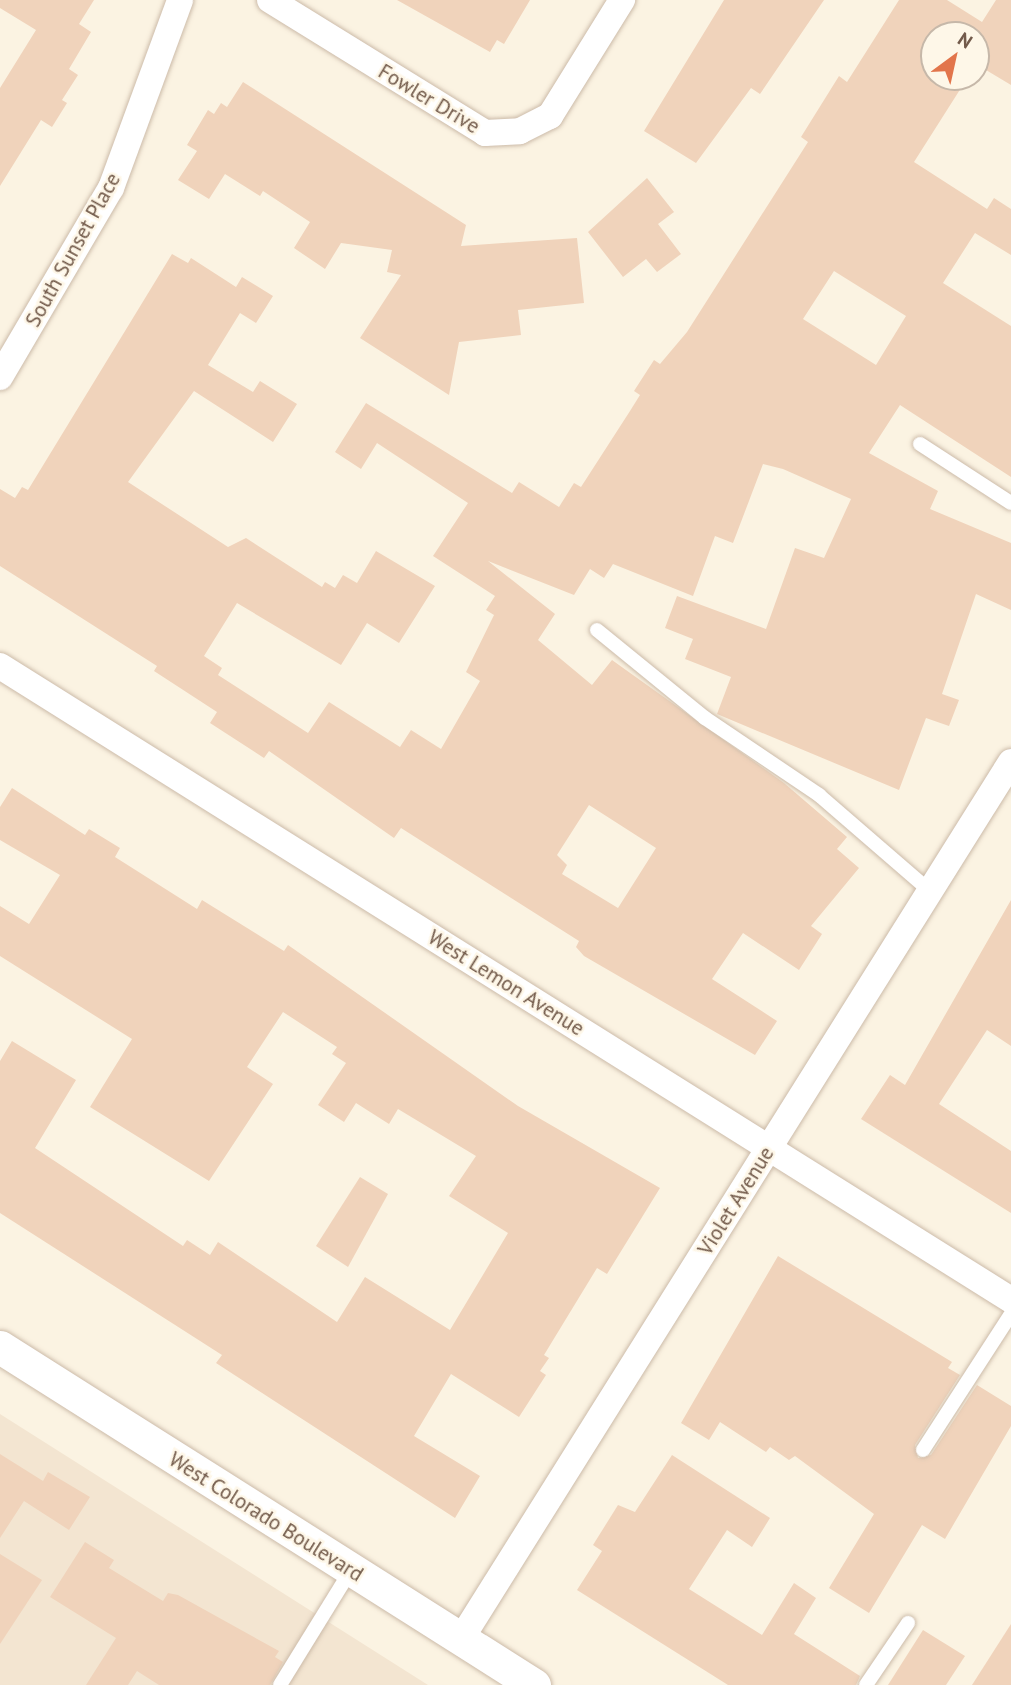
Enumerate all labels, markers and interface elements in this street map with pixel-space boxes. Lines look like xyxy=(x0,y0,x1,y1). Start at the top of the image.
north arrow xyxy=(920,21,990,91)
text: N xyxy=(954,27,977,54)
street label: Fowler Drive xyxy=(374,59,484,139)
street label: South Sunset Place xyxy=(20,169,126,331)
street label: West Lemon Avenue xyxy=(423,925,589,1041)
street label: Violet Avenue xyxy=(692,1142,780,1260)
street label: West Colorado Boulevard xyxy=(164,1447,368,1587)

